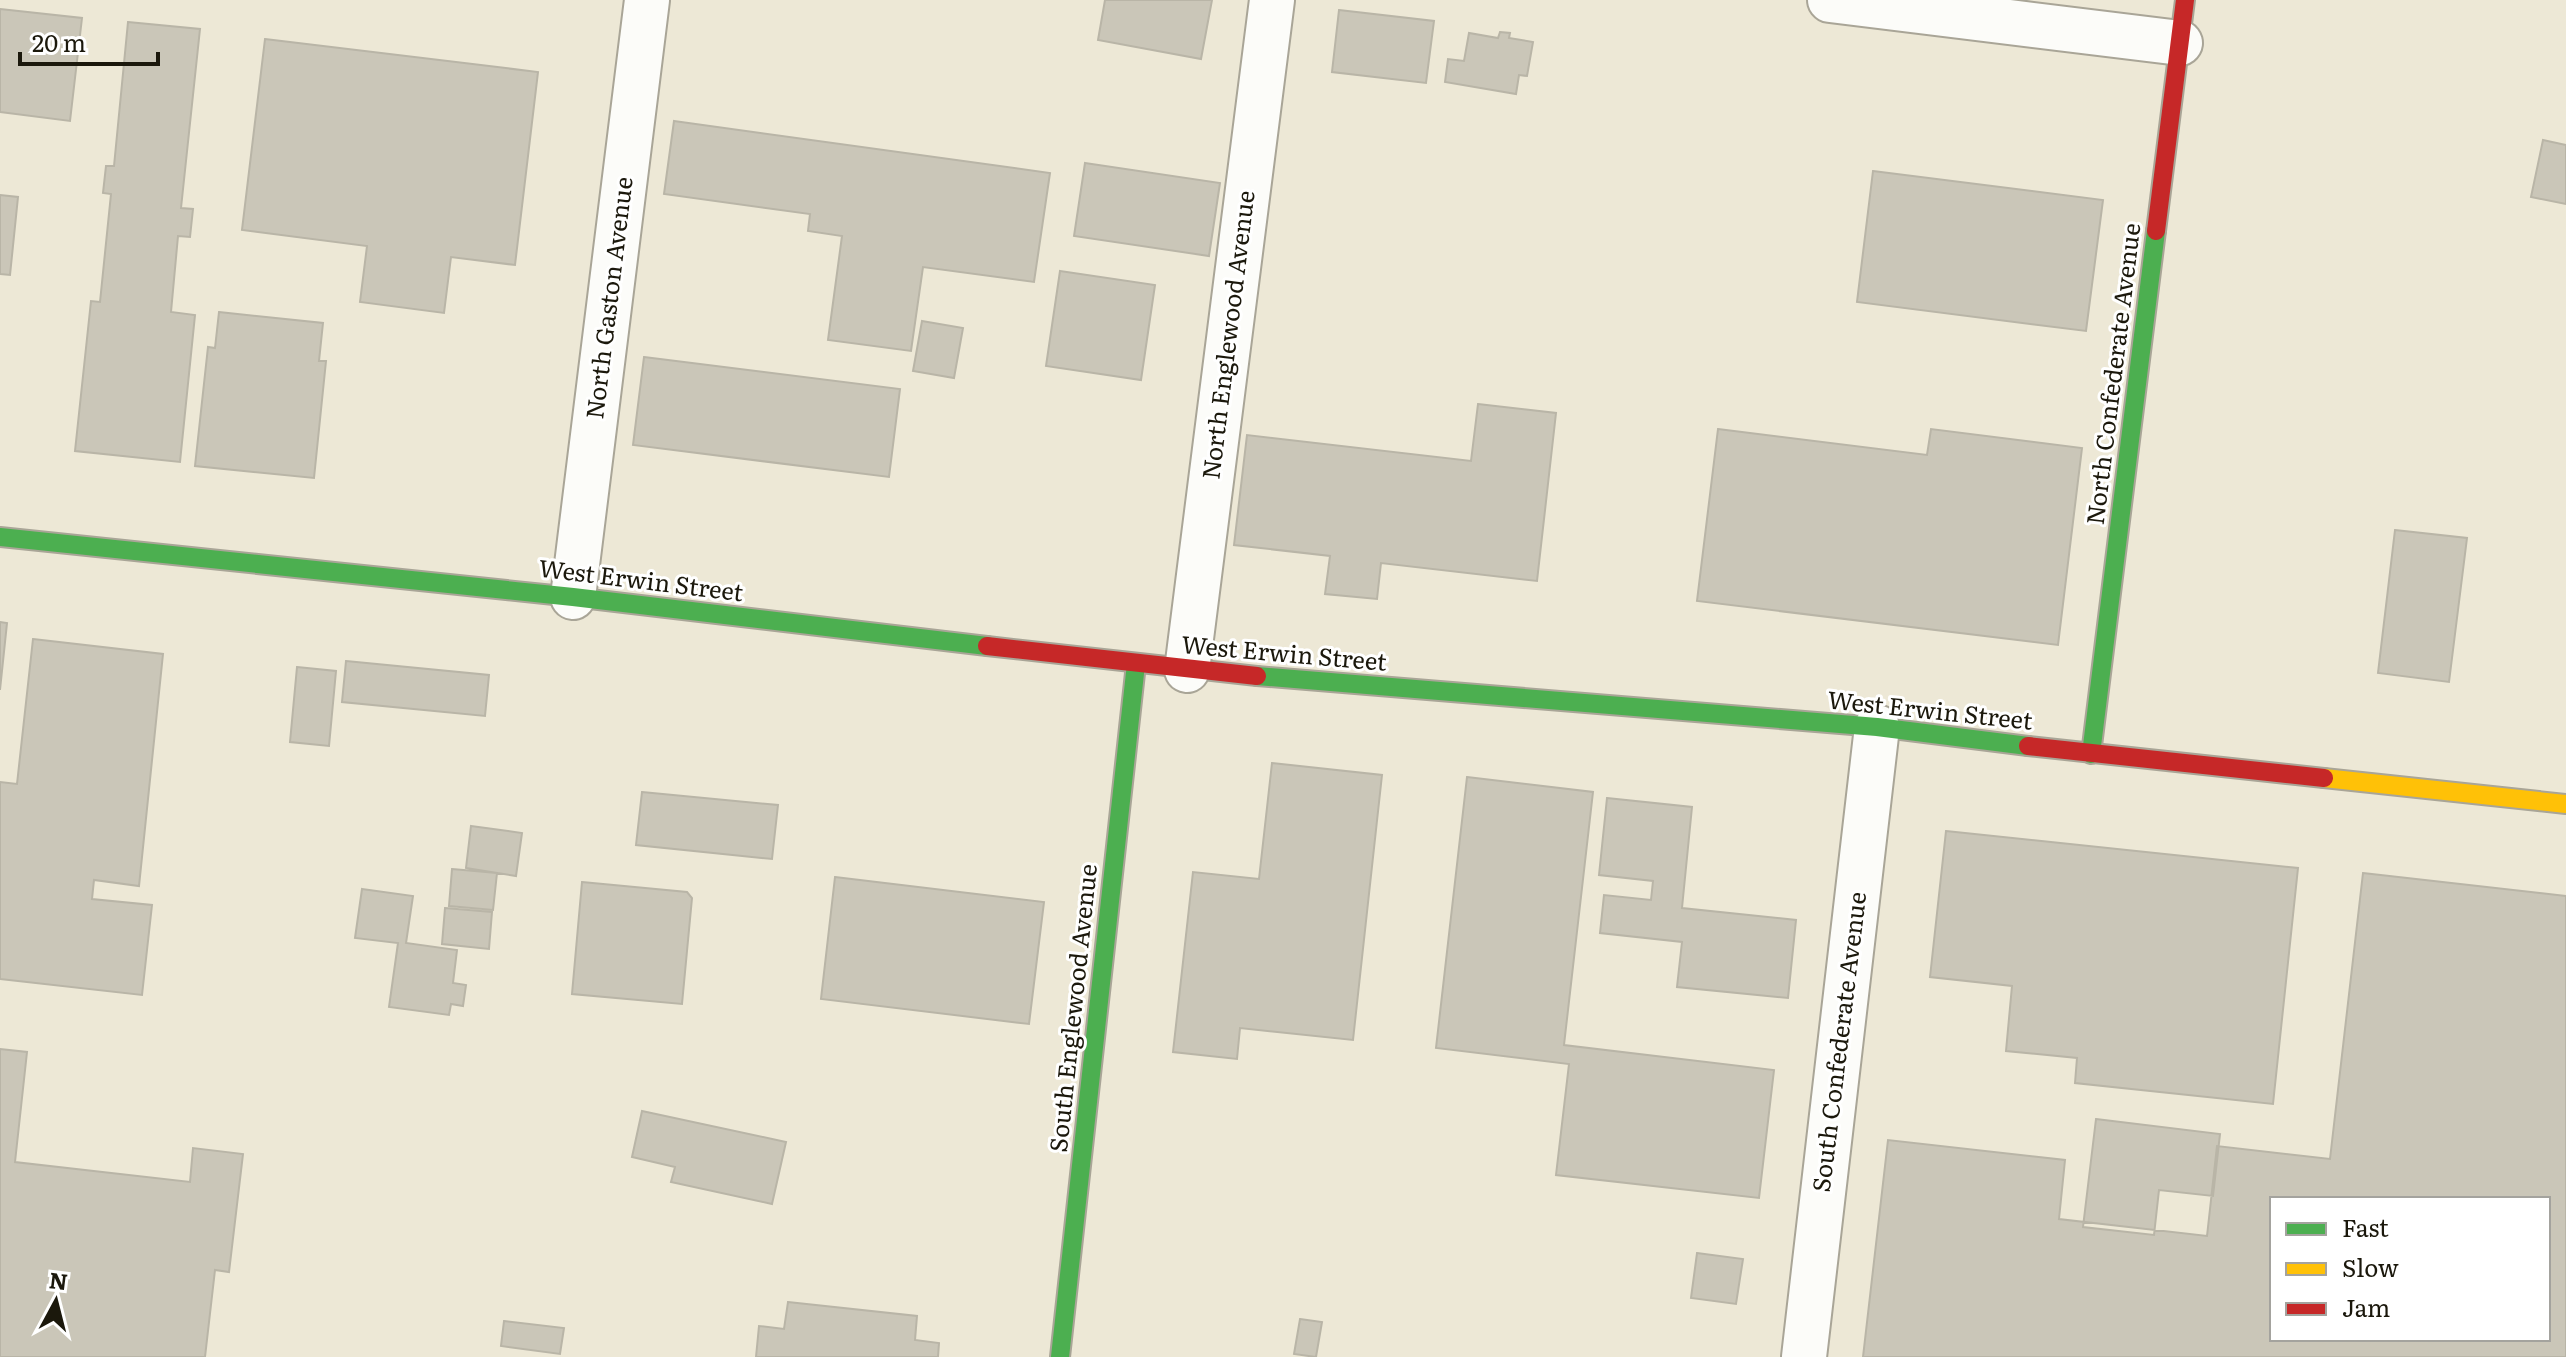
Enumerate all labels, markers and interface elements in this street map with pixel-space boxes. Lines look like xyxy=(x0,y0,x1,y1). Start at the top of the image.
scale bar xyxy=(20,16,158,66)
text: 20 m xyxy=(32,24,86,59)
street label: North Gaston Avenue xyxy=(575,174,640,421)
street label: North Englewood Avenue xyxy=(1191,188,1262,481)
street label: North Confederate Avenue xyxy=(2076,221,2147,527)
street label: West Erwin Street xyxy=(537,549,746,608)
street label: West Erwin Street xyxy=(1180,625,1389,678)
street label: West Erwin Street xyxy=(1826,680,2035,737)
street label: South Englewood Avenue xyxy=(1039,862,1104,1154)
street label: South Confederate Avenue xyxy=(1802,889,1873,1194)
legend xyxy=(2270,1197,2550,1341)
text: Fast xyxy=(2342,1209,2389,1244)
text: Slow xyxy=(2342,1249,2399,1284)
north arrow xyxy=(16,1261,96,1341)
text: N xyxy=(47,1262,70,1297)
text: Jam xyxy=(2342,1289,2390,1324)

